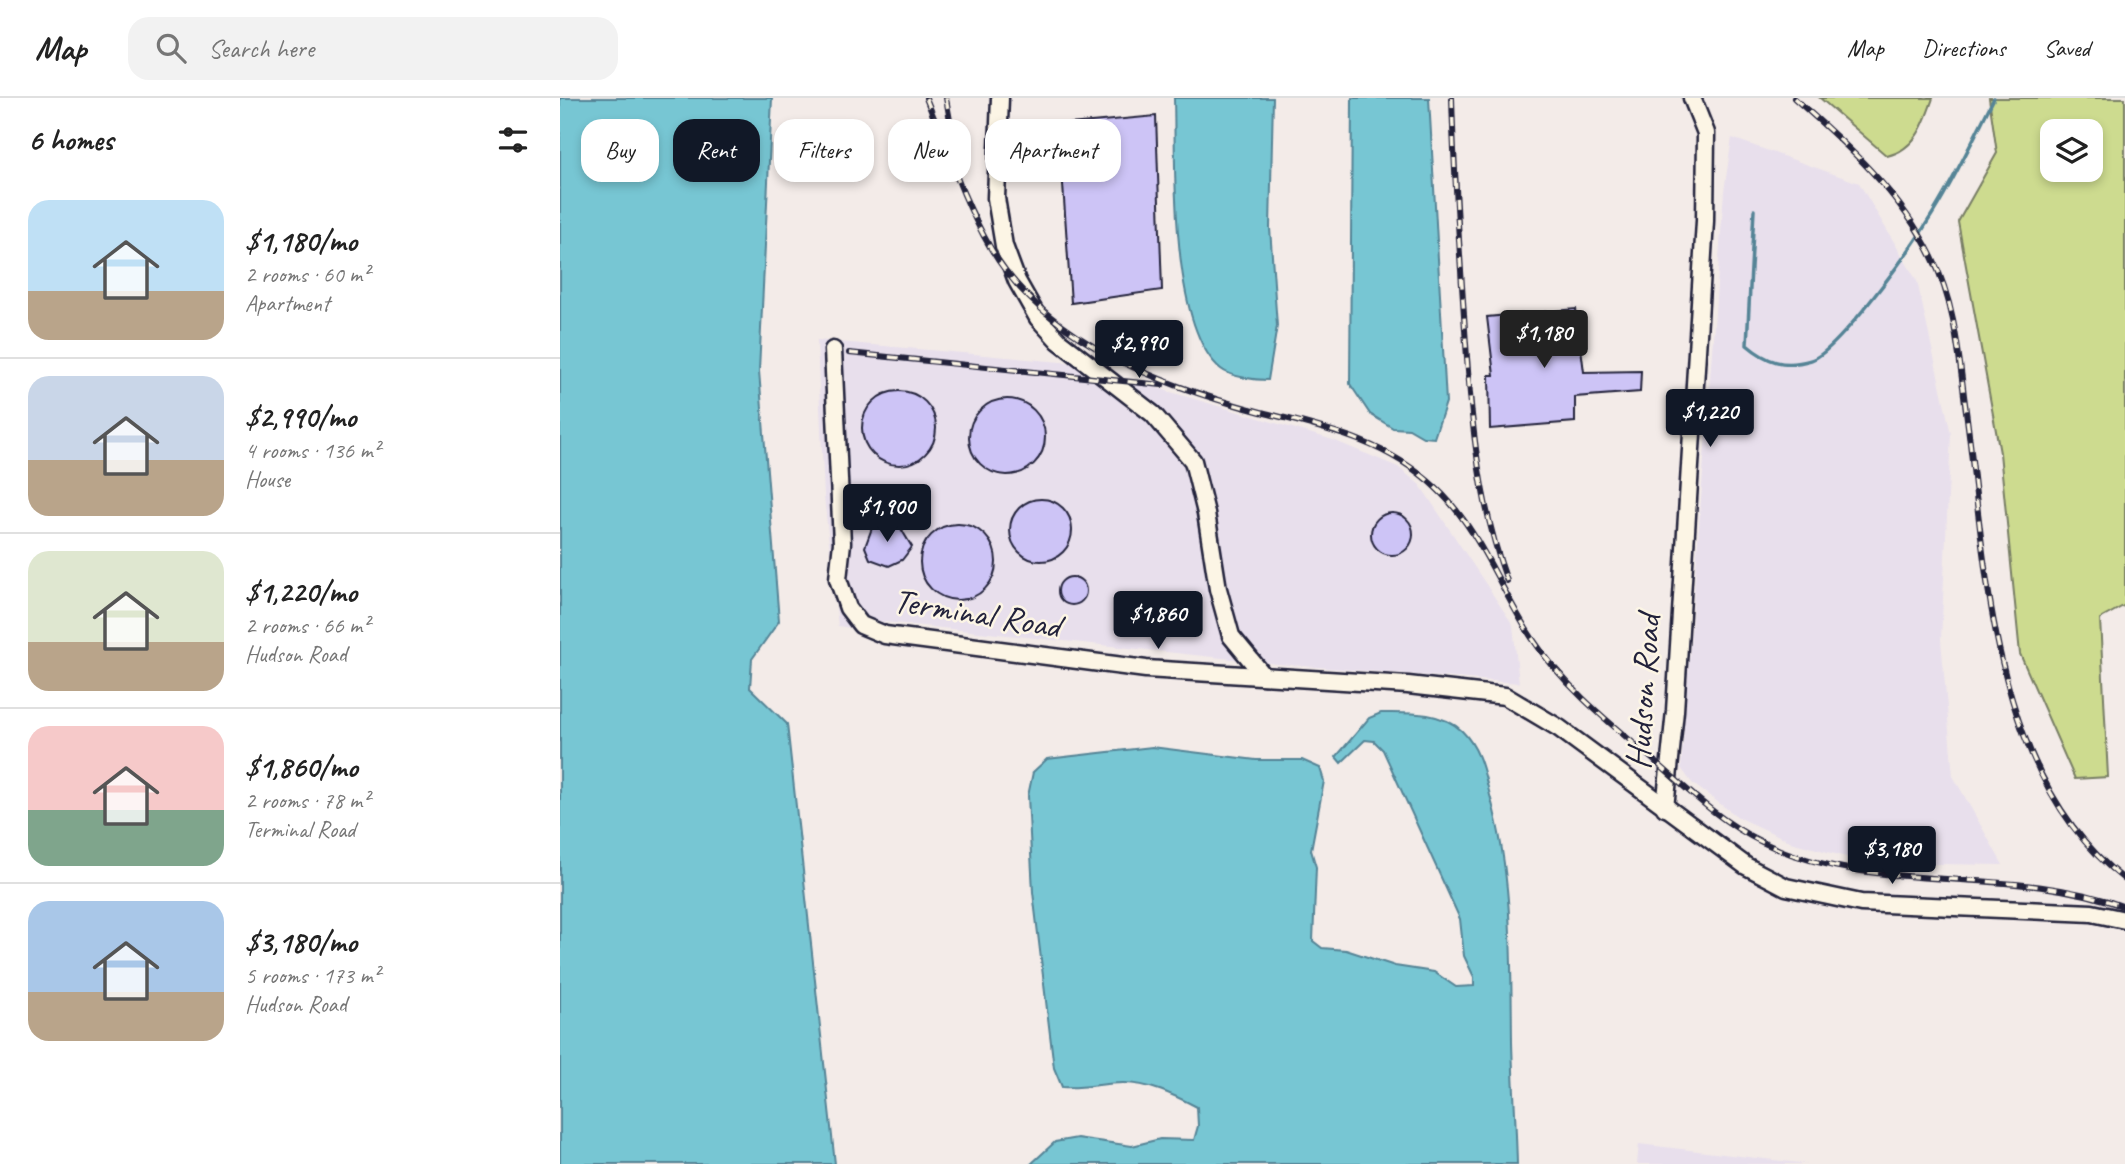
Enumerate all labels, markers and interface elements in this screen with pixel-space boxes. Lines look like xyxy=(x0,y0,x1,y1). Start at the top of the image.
search box xyxy=(128,17,618,80)
text: Map xyxy=(35,27,86,69)
icon: search xyxy=(152,29,190,67)
text: Search here xyxy=(208,32,314,65)
text: Map xyxy=(1847,33,1884,63)
text: Directions xyxy=(1922,33,2005,63)
text: Saved xyxy=(2043,33,2090,63)
chip: Buy xyxy=(581,119,659,182)
chip: Rent xyxy=(673,119,760,182)
chip: Filters xyxy=(774,119,874,182)
chip: New xyxy=(888,119,971,182)
chip: Apartment xyxy=(985,119,1121,182)
map controls xyxy=(2040,119,2103,182)
button: layers xyxy=(2040,119,2103,182)
text: 6 homes xyxy=(28,121,113,159)
icon: filters xyxy=(494,121,532,159)
text: $1,180/mo xyxy=(245,222,357,260)
icon: home xyxy=(84,228,168,312)
text: 2 rooms · 60 m² xyxy=(245,260,369,289)
text: Apartment xyxy=(245,289,330,318)
pin: $1,180 xyxy=(1487,310,1601,370)
text: $1,180 xyxy=(1516,318,1572,347)
pin: $2,990 xyxy=(1082,320,1196,380)
text: $2,990 xyxy=(1111,328,1167,357)
pin: $1,220 xyxy=(1653,390,1767,449)
text: $1,220 xyxy=(1682,397,1738,426)
text: $2,990/mo xyxy=(245,398,356,436)
icon: home xyxy=(84,404,168,488)
text: 4 rooms · 136 m² xyxy=(245,436,380,465)
text: House xyxy=(245,465,290,494)
pin: $1,900 xyxy=(830,484,944,544)
text: $1,900 xyxy=(859,492,915,521)
text: $1,220/mo xyxy=(245,573,357,611)
street label: Terminal Road xyxy=(891,578,1069,649)
icon: home xyxy=(84,579,168,663)
pin: $1,860 xyxy=(1101,592,1215,651)
text: $1,860 xyxy=(1130,599,1186,628)
street label: Hudson Road xyxy=(1615,608,1671,771)
text: 2 rooms · 66 m² xyxy=(245,611,369,640)
text: Hudson Road xyxy=(245,640,347,669)
text: $1,860/mo xyxy=(245,748,358,786)
icon: home xyxy=(84,754,168,838)
text: 2 rooms · 78 m² xyxy=(245,786,369,815)
text: Terminal Road xyxy=(245,815,355,844)
pin: $3,180 xyxy=(1835,826,1949,886)
text: $3,180 xyxy=(1864,834,1920,863)
text: $3,180/mo xyxy=(245,923,357,961)
icon: home xyxy=(84,929,168,1013)
text: 5 rooms · 173 m² xyxy=(245,961,380,990)
text: Hudson Road xyxy=(245,990,347,1019)

